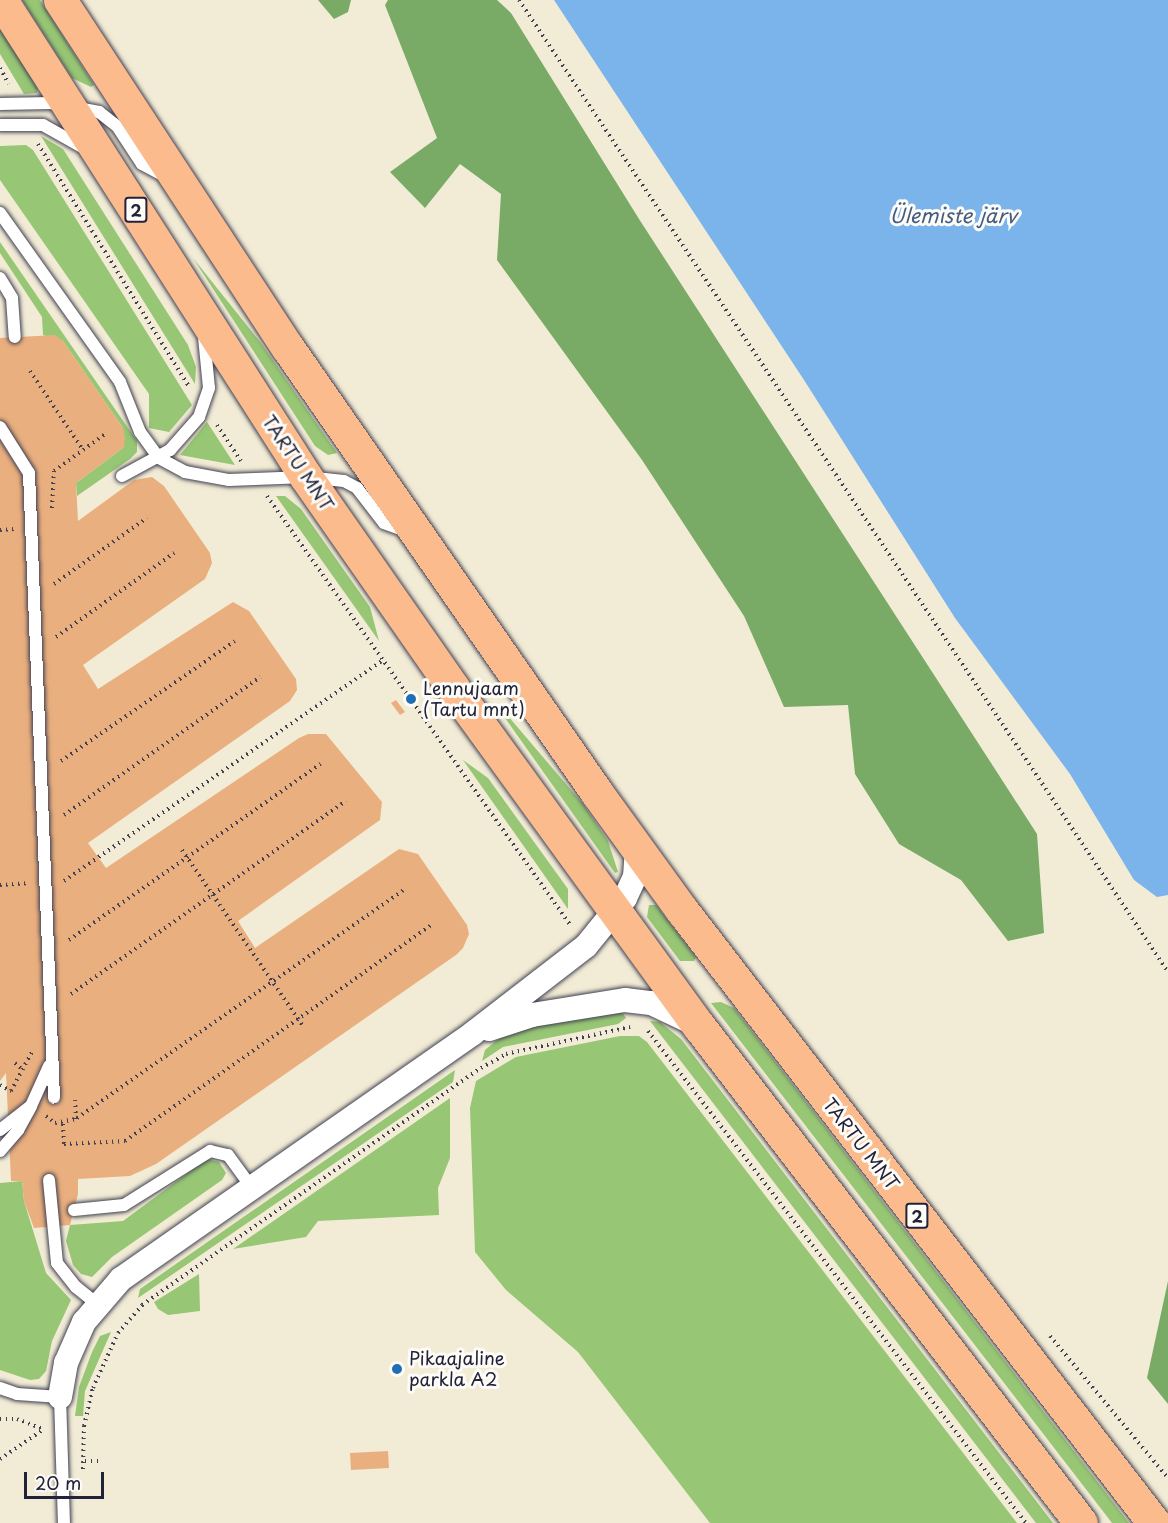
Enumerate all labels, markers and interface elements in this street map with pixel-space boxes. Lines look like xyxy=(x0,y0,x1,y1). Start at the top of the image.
road number: 2 xyxy=(124,197,148,223)
water label: Ülemiste järv xyxy=(890,203,1016,227)
street label: TARTU MNT xyxy=(258,410,338,516)
place label: Lennujaam (Tartu mnt) xyxy=(423,678,525,720)
marker: Lennujaam (Tartu mnt) xyxy=(404,692,418,706)
street label: TARTU MNT xyxy=(818,1093,904,1195)
road number: 2 xyxy=(905,1203,929,1229)
place label: Pikaajaline parkla A2 xyxy=(409,1348,505,1390)
marker: Pikaajaline parkla A2 xyxy=(390,1362,404,1376)
scale bar xyxy=(27,1460,106,1498)
text: 20 m xyxy=(35,1469,81,1496)

